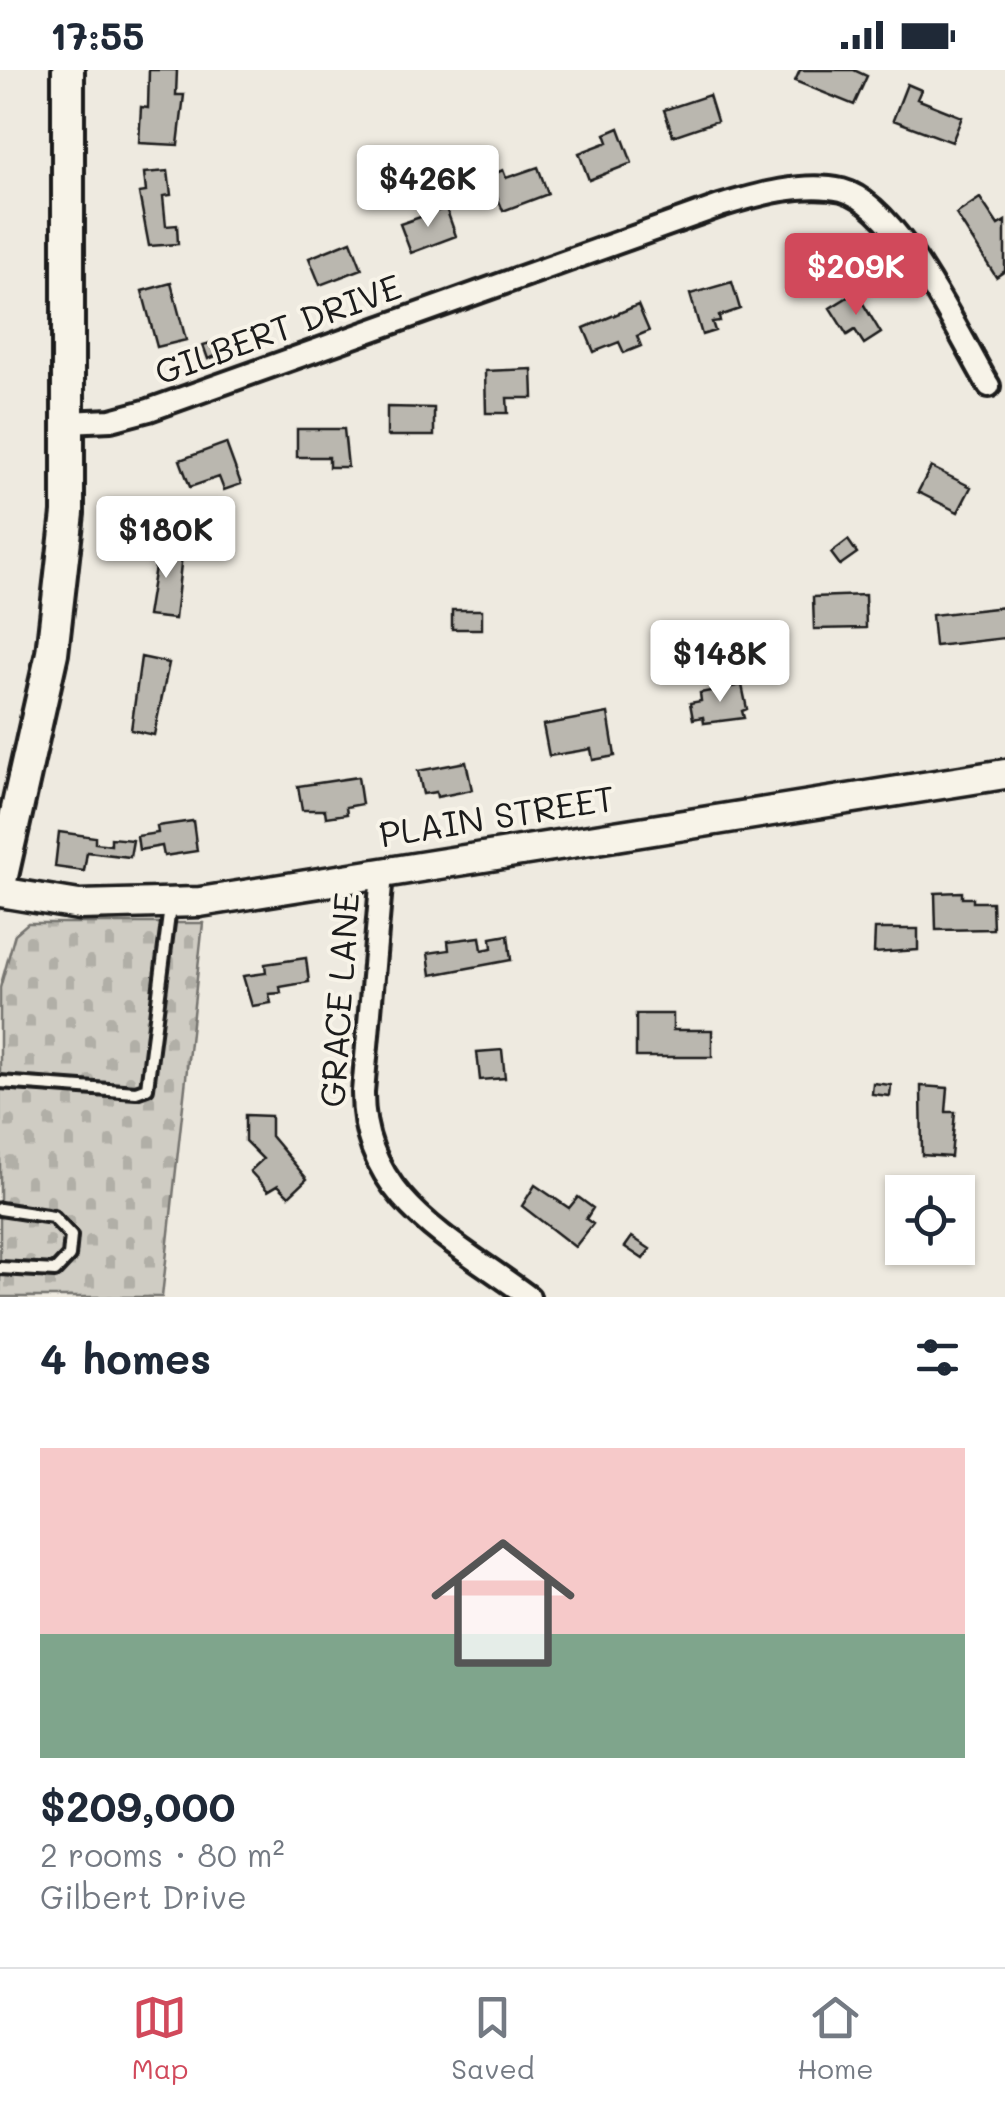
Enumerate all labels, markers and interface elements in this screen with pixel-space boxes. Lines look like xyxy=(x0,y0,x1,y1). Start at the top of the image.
text: 17:55 xyxy=(50,10,144,60)
pin: $426K xyxy=(358,145,498,230)
text: $426K xyxy=(379,156,477,198)
pin: $209K xyxy=(786,233,926,318)
text: $209K xyxy=(807,244,905,286)
street label: GILBERT DRIVE xyxy=(148,262,407,394)
pin: $180K xyxy=(96,496,236,581)
text: $180K xyxy=(118,507,214,549)
pin: $148K xyxy=(650,620,790,705)
text: $148K xyxy=(672,631,768,673)
street label: PLAIN STREET xyxy=(376,774,618,856)
street label: GRACE LANE xyxy=(308,891,368,1109)
map controls xyxy=(885,1175,975,1265)
button: locate xyxy=(885,1175,975,1265)
text: 4 homes xyxy=(40,1330,211,1385)
icon: filters xyxy=(910,1330,965,1385)
icon: home xyxy=(413,1513,593,1693)
text: $209,000 xyxy=(40,1778,236,1833)
text: 2 rooms · 80 m² xyxy=(40,1833,285,1875)
text: Gilbert Drive xyxy=(40,1875,247,1917)
tab: Map xyxy=(131,1990,188,2086)
tab: Saved xyxy=(451,1990,534,2086)
tab: Home xyxy=(797,1990,874,2086)

